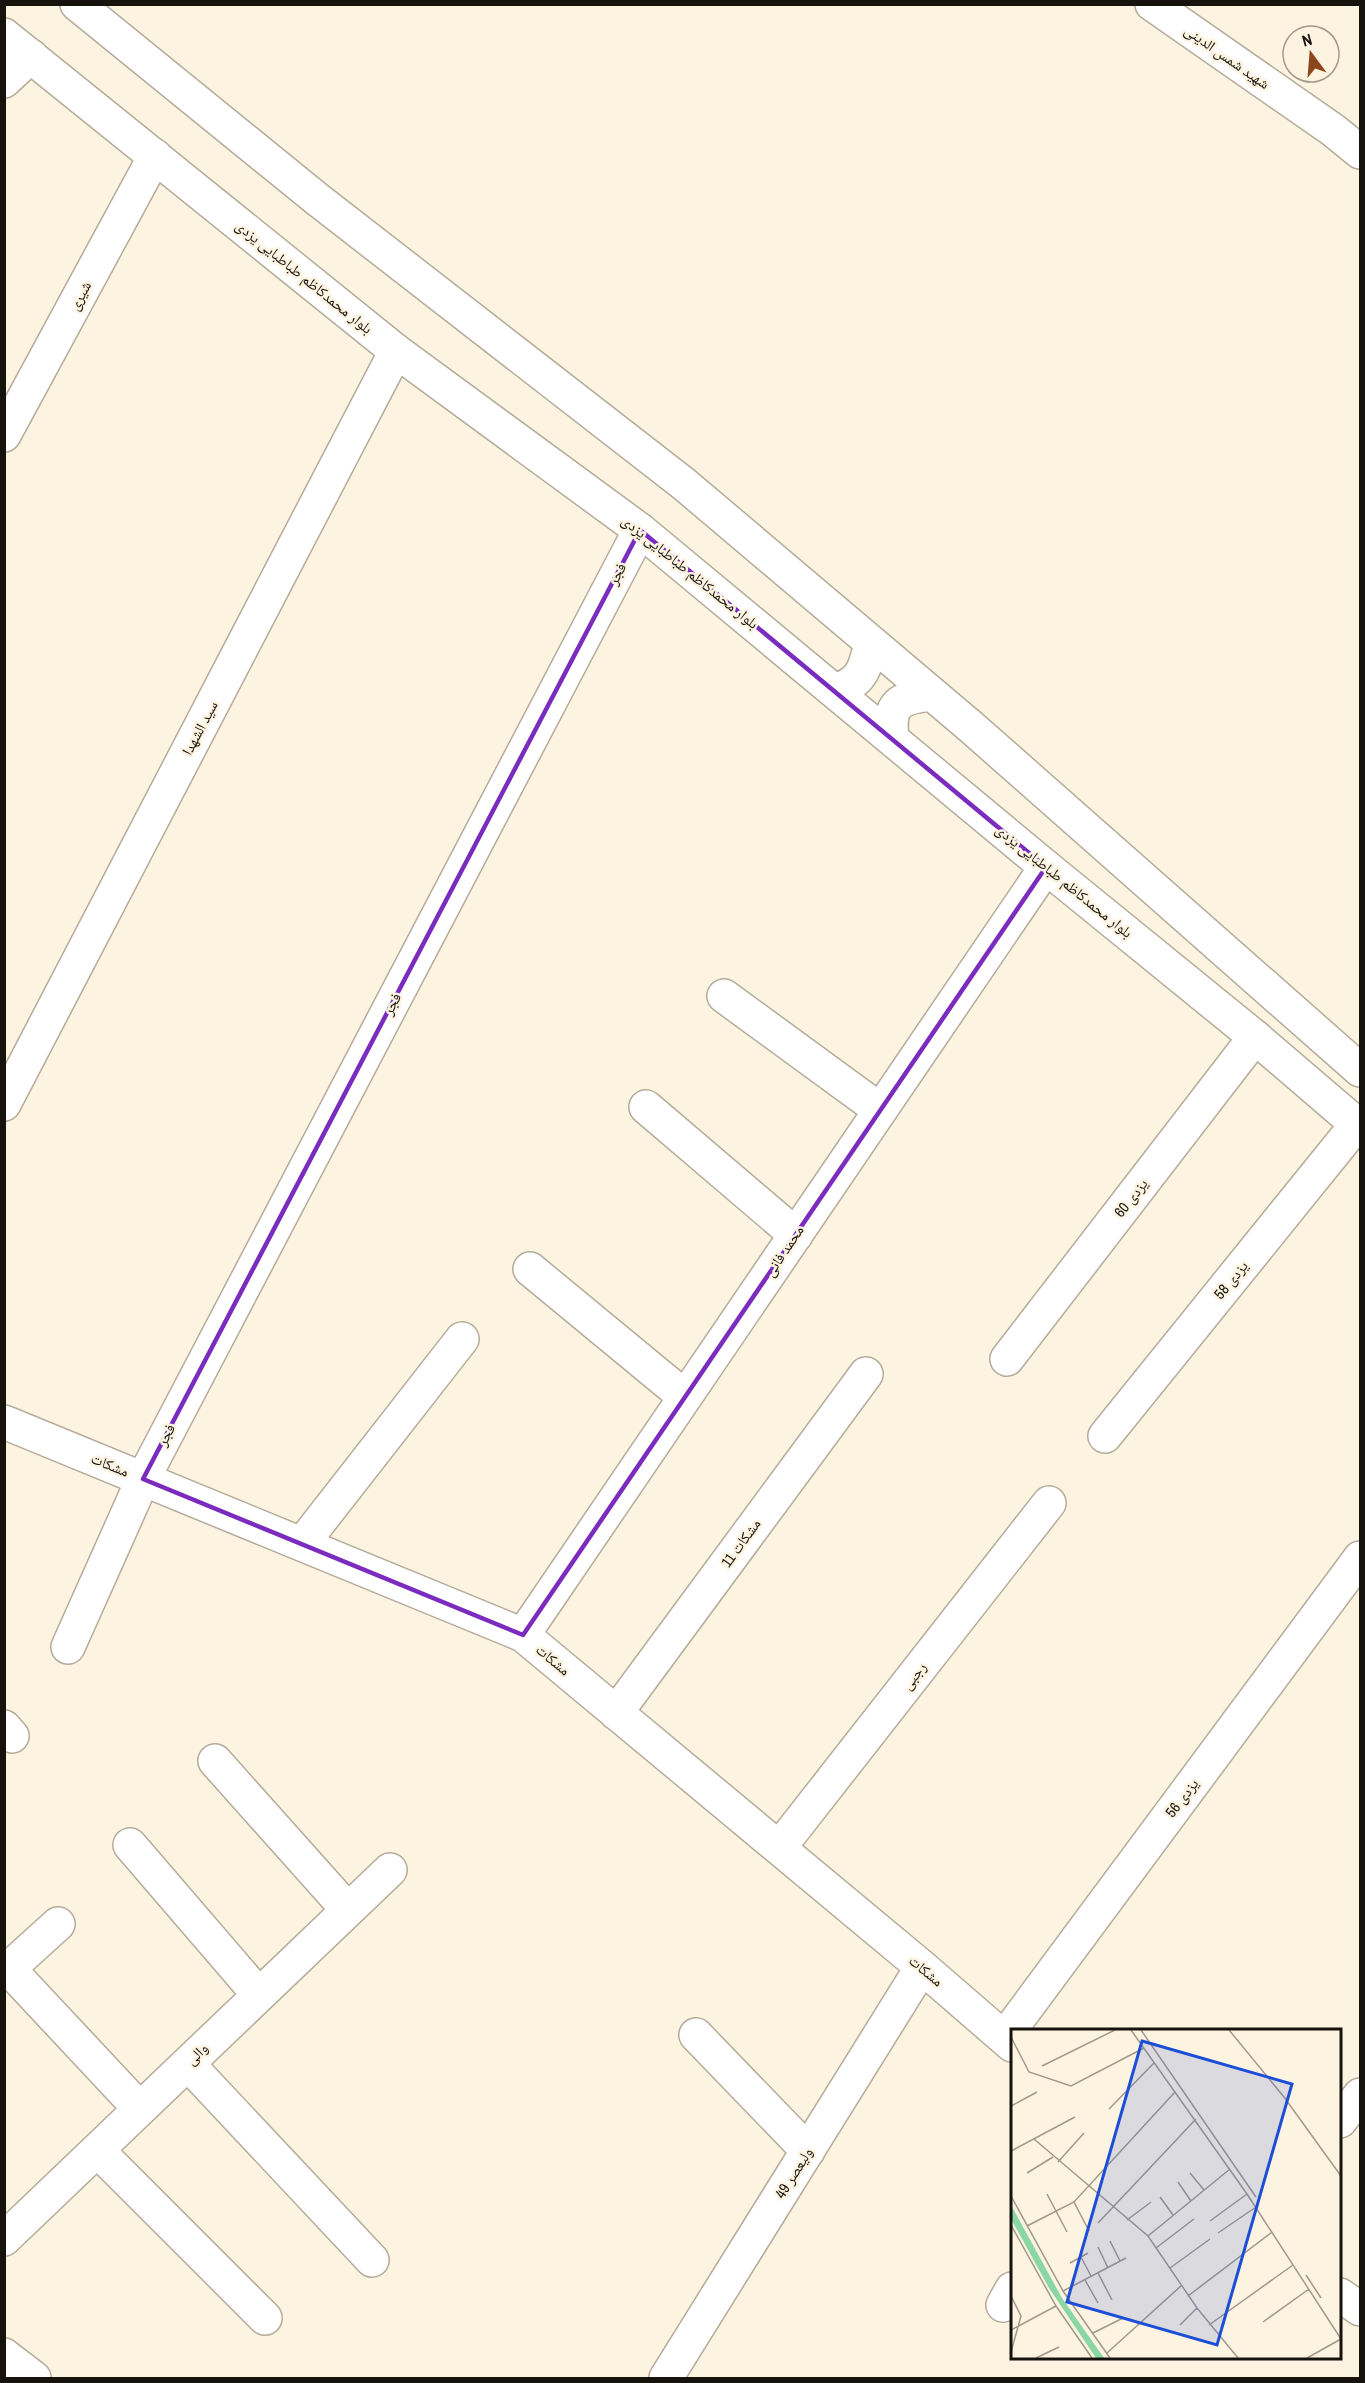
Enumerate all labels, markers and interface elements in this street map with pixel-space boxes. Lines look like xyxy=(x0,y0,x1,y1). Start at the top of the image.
street label: شهید شمس الدینی xyxy=(1180,19,1274,94)
north arrow xyxy=(1281,24,1341,84)
text: N xyxy=(1299,28,1314,51)
street label: بلوار محمدکاظم طباطبایی یزدی xyxy=(231,215,377,338)
street label: شیری xyxy=(63,277,96,314)
street label: بلوار محمدکاظم طباطبایی یزدی xyxy=(617,510,763,633)
street label: فجر xyxy=(602,559,631,589)
street label: سید الشهدا xyxy=(176,697,223,759)
street label: بلوار محمدکاظم طباطبایی یزدی xyxy=(991,819,1137,942)
street label: فجر xyxy=(377,989,406,1019)
street label: یزدی 60 xyxy=(1109,1174,1153,1221)
street label: محمد فانی xyxy=(759,1221,809,1281)
street label: یزدی 58 xyxy=(1209,1256,1253,1303)
street label: فجر xyxy=(151,1420,180,1450)
street label: مشکات xyxy=(88,1447,132,1482)
street label: 11 مشکات xyxy=(716,1514,765,1571)
street label: مشکات xyxy=(532,1639,575,1680)
street label: رجبی xyxy=(896,1657,931,1694)
street label: یزدی 56 xyxy=(1160,1774,1203,1822)
street label: مشکات xyxy=(905,1950,948,1991)
inset map xyxy=(1011,2029,1341,2359)
street label: والی xyxy=(181,2038,213,2070)
street label: ولیعصر 49 xyxy=(770,2143,817,2202)

